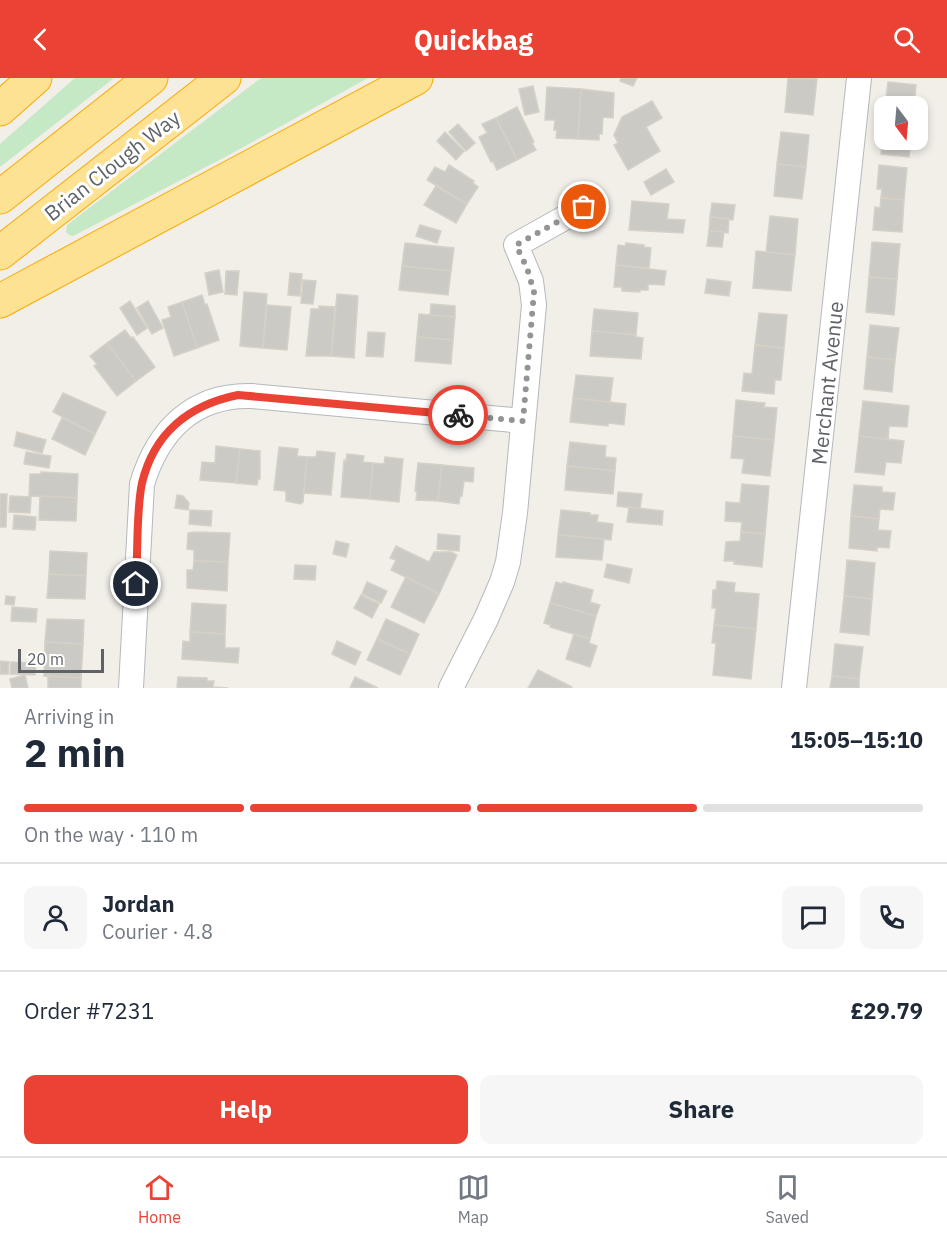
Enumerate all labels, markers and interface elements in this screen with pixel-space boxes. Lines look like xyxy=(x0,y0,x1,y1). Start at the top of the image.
text: Quickbag xyxy=(414,22,533,57)
icon: back xyxy=(24,23,57,56)
icon: search xyxy=(890,23,923,56)
north arrow xyxy=(874,96,928,150)
map controls xyxy=(874,96,928,150)
street label: Brian Clough Way xyxy=(38,103,186,227)
pin xyxy=(558,181,609,232)
icon: bag xyxy=(567,190,600,223)
street label: Merchant Avenue xyxy=(804,300,850,466)
courier xyxy=(428,385,488,445)
icon: bike xyxy=(442,399,475,432)
pin xyxy=(110,558,161,609)
icon: home xyxy=(119,567,152,600)
scale bar xyxy=(18,646,104,674)
text: 20 m xyxy=(27,649,64,669)
text: Arriving in xyxy=(24,703,114,730)
text: 15:05–15:10 xyxy=(790,725,923,754)
text: 2 min xyxy=(24,727,126,778)
text: On the way · 110 m xyxy=(24,821,198,848)
button: person xyxy=(24,886,87,949)
button: chat xyxy=(782,886,845,949)
button: phone xyxy=(860,886,923,949)
text: Jordan xyxy=(102,889,175,918)
text: Courier · 4.8 xyxy=(102,918,213,945)
text: Order #7231 xyxy=(24,996,154,1025)
text: £29.79 xyxy=(851,996,923,1025)
button: Help xyxy=(24,1075,468,1144)
button: Share xyxy=(480,1075,923,1144)
tab: Home xyxy=(138,1171,181,1227)
tab: Map xyxy=(457,1171,490,1227)
tab: Saved xyxy=(766,1171,809,1227)

